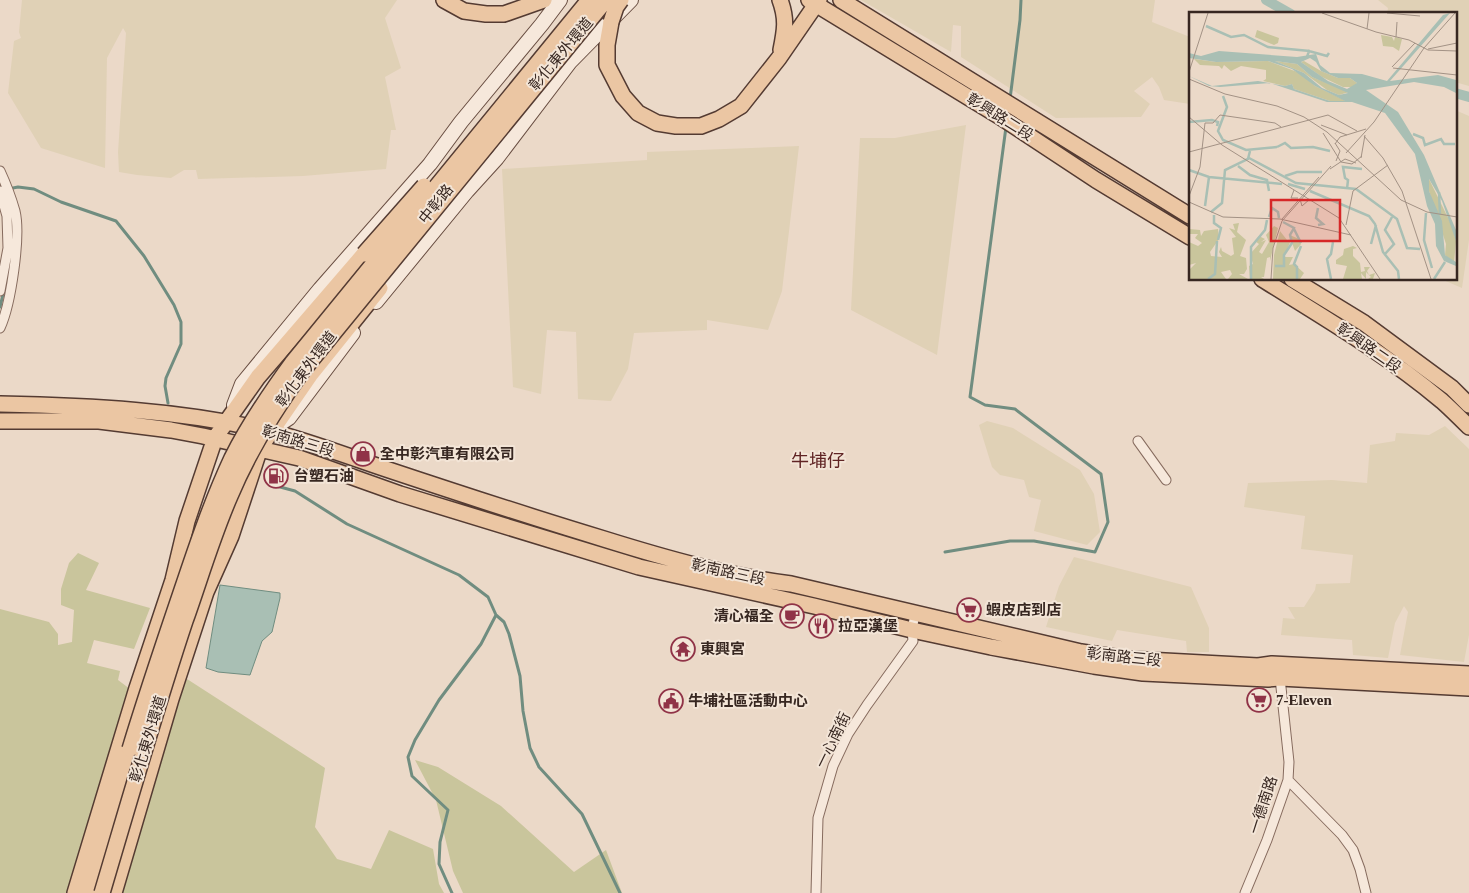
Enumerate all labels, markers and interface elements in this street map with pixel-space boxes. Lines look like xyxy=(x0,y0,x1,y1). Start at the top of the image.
inset map xyxy=(1189,12,1456,280)
street label: 彰化東外環道 xyxy=(525,14,596,94)
street label: 彰興路二段 xyxy=(964,90,1036,144)
street label: 中彰路 xyxy=(416,181,456,227)
street label: 彰興路二段 xyxy=(1334,320,1404,376)
street label: 彰化東外環道 xyxy=(272,328,339,410)
street label: 彰南路三段 xyxy=(260,422,336,460)
shop icon: 全中彰汽車有限公司 xyxy=(350,441,376,467)
place label: 全中彰汽車有限公司 xyxy=(380,445,515,462)
district label: 牛埔仔 xyxy=(791,451,845,471)
fuel station icon: 台塑石油 xyxy=(263,463,289,489)
place label: 台塑石油 xyxy=(294,467,354,484)
street label: 彰南路三段 xyxy=(690,556,766,588)
supermarket icon: 蝦皮店到店 xyxy=(956,597,982,623)
place label: 蝦皮店到店 xyxy=(986,602,1061,618)
cafe icon: 清心福全 xyxy=(779,603,805,629)
place label: 清心福全 xyxy=(714,608,774,624)
restaurant icon: 拉亞漢堡 xyxy=(808,613,834,639)
place label: 拉亞漢堡 xyxy=(838,617,898,634)
temple icon: 東興宮 xyxy=(670,636,696,662)
place label: 東興宮 xyxy=(700,641,745,657)
street label: 彰南路三段 xyxy=(1086,645,1162,669)
supermarket icon: 7-Eleven xyxy=(1246,687,1272,713)
public building icon: 牛埔社區活動中心 xyxy=(658,688,684,714)
place label: 牛埔社區活動中心 xyxy=(688,692,808,709)
place label: 7-Eleven xyxy=(1276,692,1332,708)
street label: 彰化東外環道 xyxy=(126,693,169,784)
street label: 一心南街 xyxy=(813,710,853,770)
street label: 一德南路 xyxy=(1245,774,1280,836)

